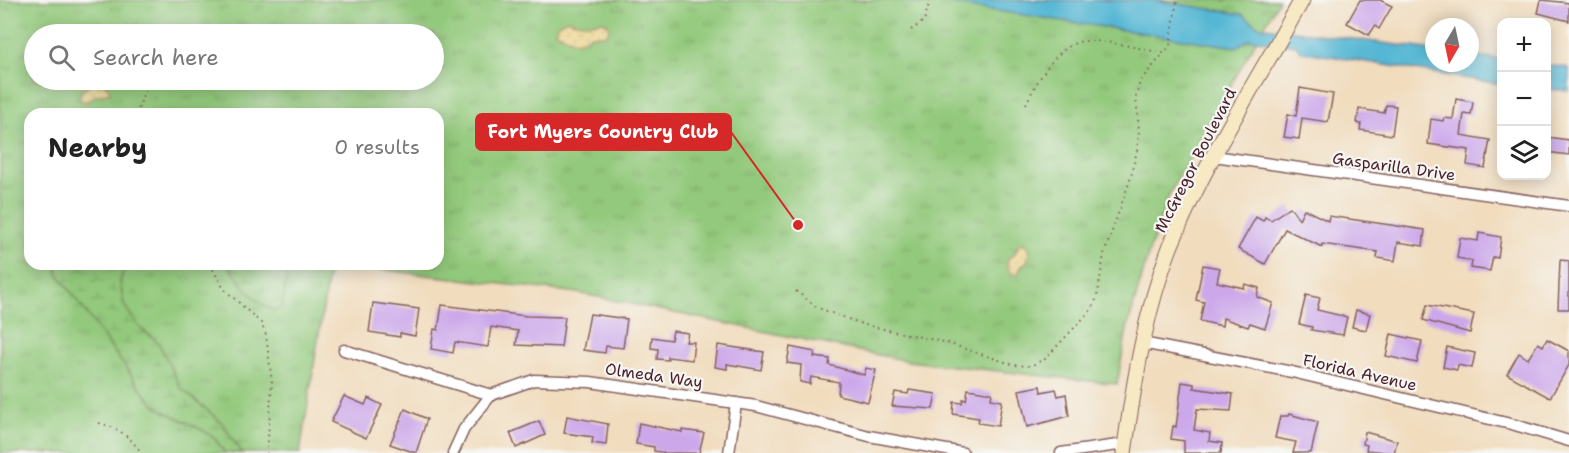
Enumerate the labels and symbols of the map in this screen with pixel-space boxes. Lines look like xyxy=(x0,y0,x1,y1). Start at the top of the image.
north arrow xyxy=(1425,18,1479,72)
street label: McGregor Boulevard xyxy=(1150,84,1241,236)
callout: Fort Myers Country Club xyxy=(476,114,731,150)
text: Fort Myers Country Club xyxy=(487,120,719,144)
street label: Gasparilla Drive xyxy=(1331,147,1457,186)
street label: Florida Avenue xyxy=(1301,349,1419,396)
street label: Olmeda Way xyxy=(604,358,704,393)

